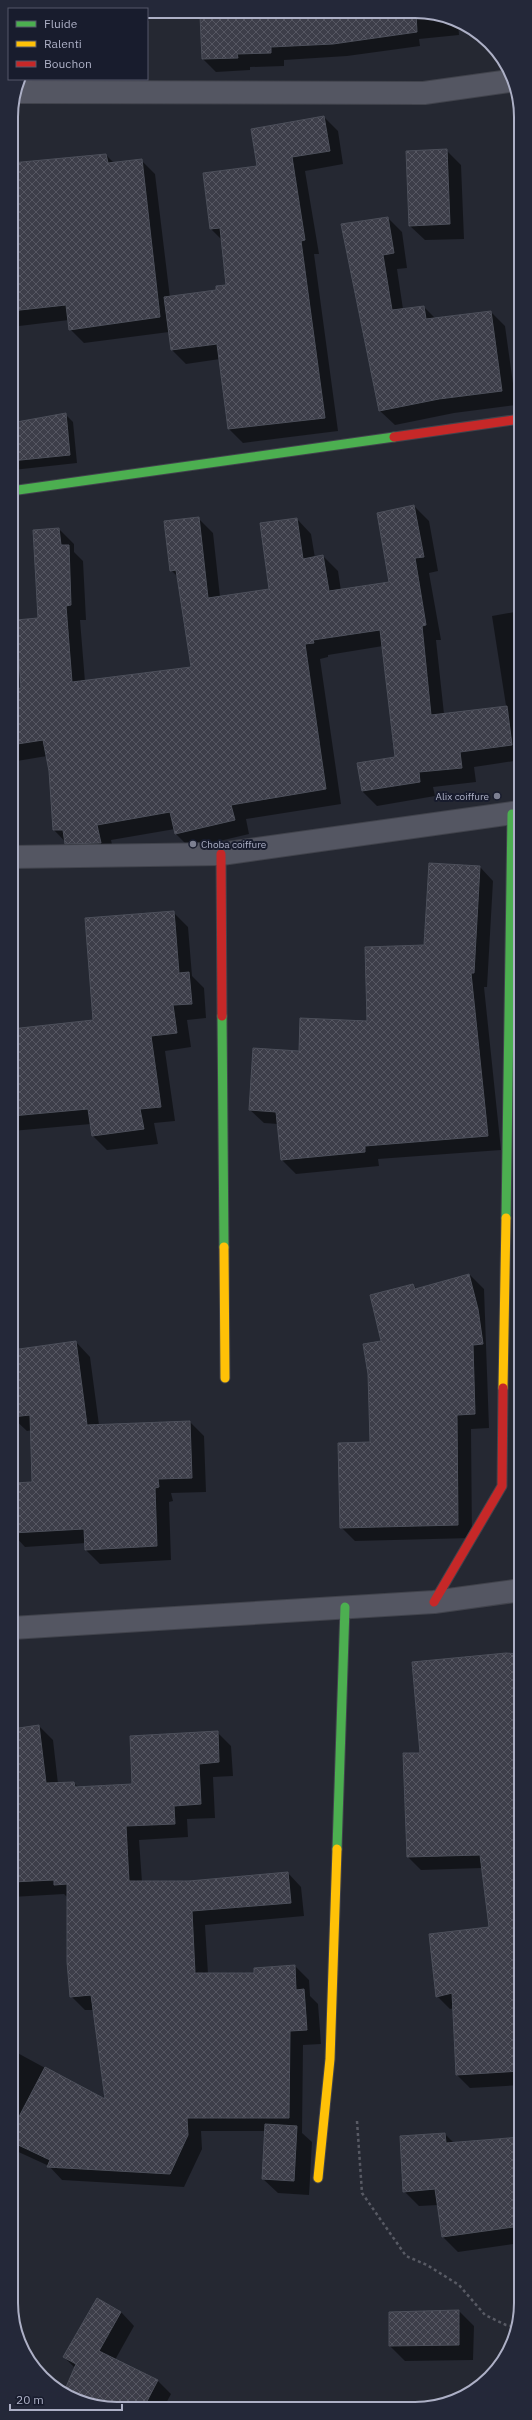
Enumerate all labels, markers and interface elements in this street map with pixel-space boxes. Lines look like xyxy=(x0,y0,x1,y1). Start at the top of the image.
legend xyxy=(8,8,148,80)
text: Fluide xyxy=(44,16,78,31)
text: Ralenti xyxy=(44,36,82,51)
text: Bouchon xyxy=(44,56,92,71)
place label: Alix coiffure xyxy=(436,790,490,803)
marker: Alix coiffure xyxy=(492,791,502,801)
place label: Choba coiffure xyxy=(201,838,267,851)
marker: Choba coiffure xyxy=(188,839,198,849)
scale bar xyxy=(10,2386,122,2412)
text: 20 m xyxy=(16,2392,44,2407)

